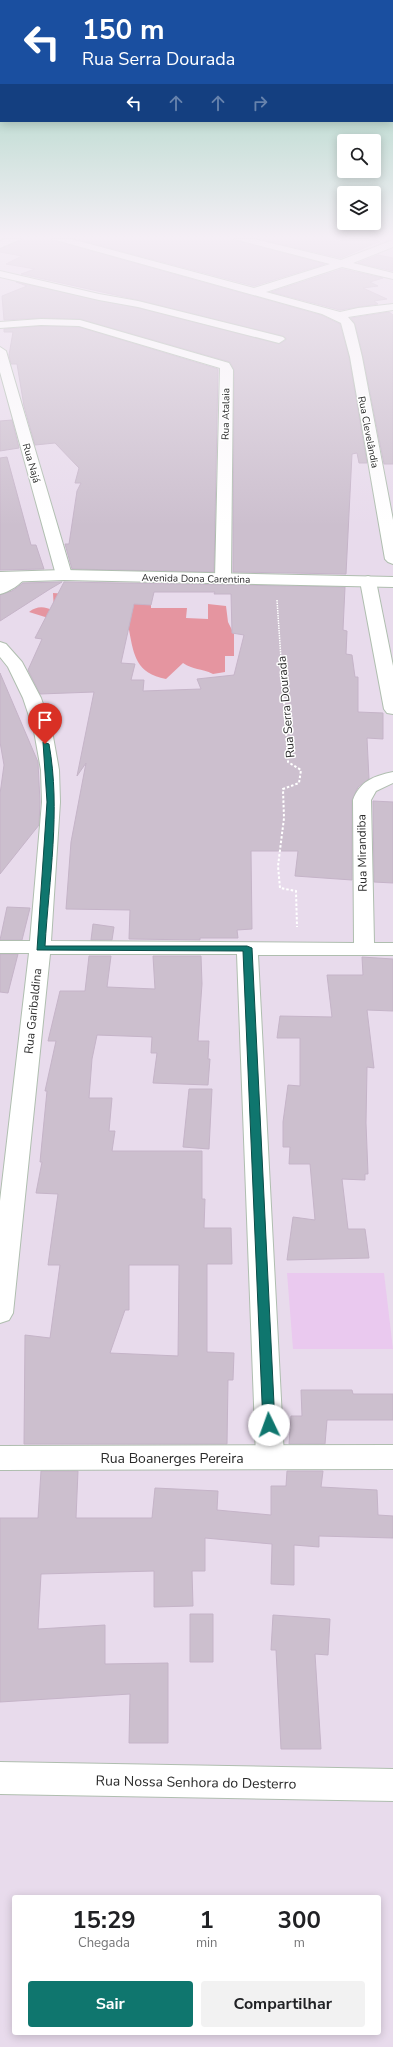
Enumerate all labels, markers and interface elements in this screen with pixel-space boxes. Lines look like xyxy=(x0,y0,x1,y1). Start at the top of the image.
text: 150 m xyxy=(82,11,165,49)
icon: left xyxy=(16,16,68,68)
text: Rua Serra Dourada xyxy=(82,47,235,71)
icon: left xyxy=(123,92,145,114)
icon: ahead xyxy=(165,92,187,114)
icon: ahead xyxy=(207,92,229,114)
icon: right xyxy=(249,92,271,114)
map controls xyxy=(337,134,381,230)
button: search xyxy=(337,134,381,178)
button: layers xyxy=(337,186,381,230)
street label: Rua Atalaia xyxy=(219,388,233,440)
street label: Rua Clevelândia xyxy=(354,395,382,469)
street label: Rua Najá xyxy=(19,442,43,485)
street label: Avenida Dona Carentina xyxy=(141,571,251,587)
street label: Rua Serra Dourada xyxy=(274,655,298,759)
pin xyxy=(28,703,62,744)
icon: arrive xyxy=(34,709,56,731)
street label: Rua Mirandiba xyxy=(353,814,371,892)
street label: Rua Garibaldina xyxy=(21,967,45,1055)
position arrow xyxy=(248,1404,290,1446)
street label: Rua Boanerges Pereira xyxy=(100,1449,244,1468)
street label: Rua Nossa Senhora do Desterro xyxy=(96,1771,297,1794)
text: 15:29 xyxy=(72,1904,136,1936)
text: 1 xyxy=(199,1904,214,1936)
text: 300 xyxy=(278,1904,321,1936)
text: Chegada xyxy=(78,1934,130,1952)
text: min xyxy=(196,1934,217,1952)
text: m xyxy=(294,1934,305,1952)
button: Sair xyxy=(28,1981,193,2027)
button: Compartilhar xyxy=(201,1981,365,2027)

